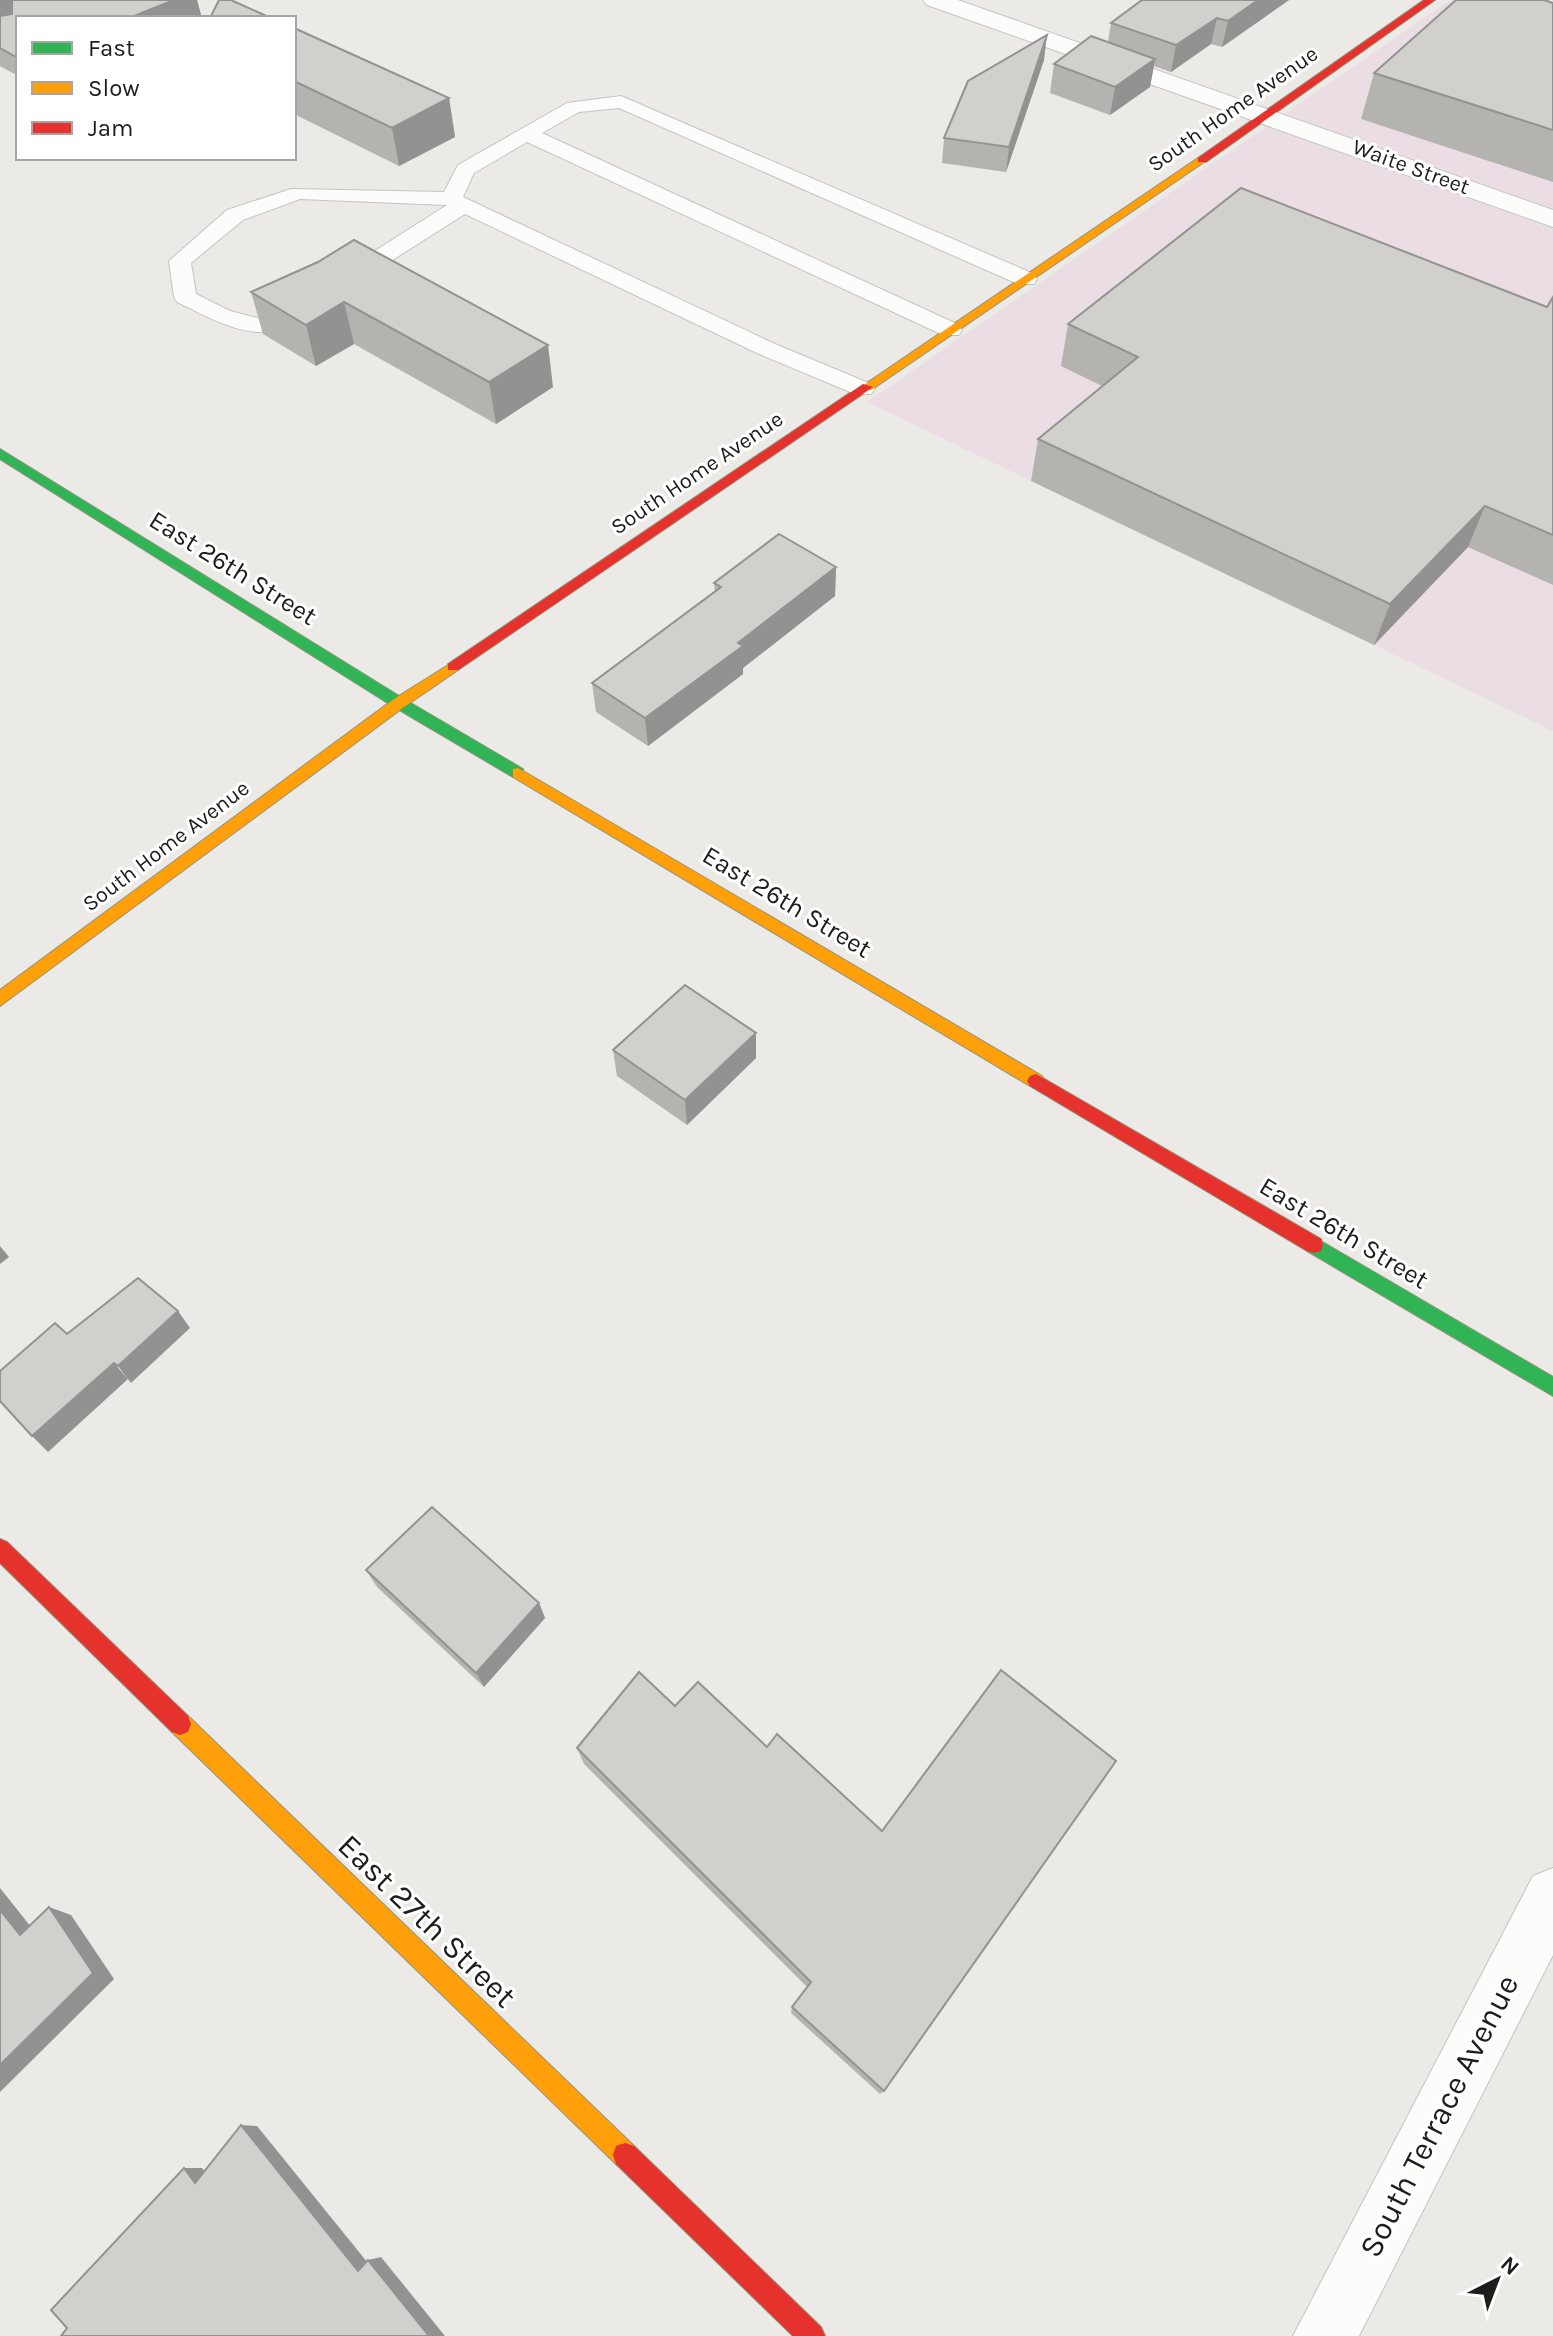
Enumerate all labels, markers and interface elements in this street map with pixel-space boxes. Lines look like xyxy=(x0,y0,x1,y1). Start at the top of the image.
legend xyxy=(16,16,296,160)
text: Fast xyxy=(88,34,135,62)
street label: South Home Avenue xyxy=(1143,41,1323,177)
text: Slow xyxy=(88,74,140,102)
text: Jam xyxy=(88,114,133,142)
street label: Waite Street xyxy=(1349,134,1473,200)
street label: South Home Avenue xyxy=(606,406,788,540)
street label: East 26th Street xyxy=(144,504,323,632)
street label: South Home Avenue xyxy=(78,775,254,917)
street label: East 26th Street xyxy=(697,839,877,965)
street label: East 26th Street xyxy=(1254,1170,1434,1296)
street label: East 27th Street xyxy=(331,1827,523,2015)
street label: South Terrace Avenue xyxy=(1352,1969,1526,2263)
north arrow xyxy=(1457,2240,1537,2320)
text: N xyxy=(1495,2251,1524,2281)

